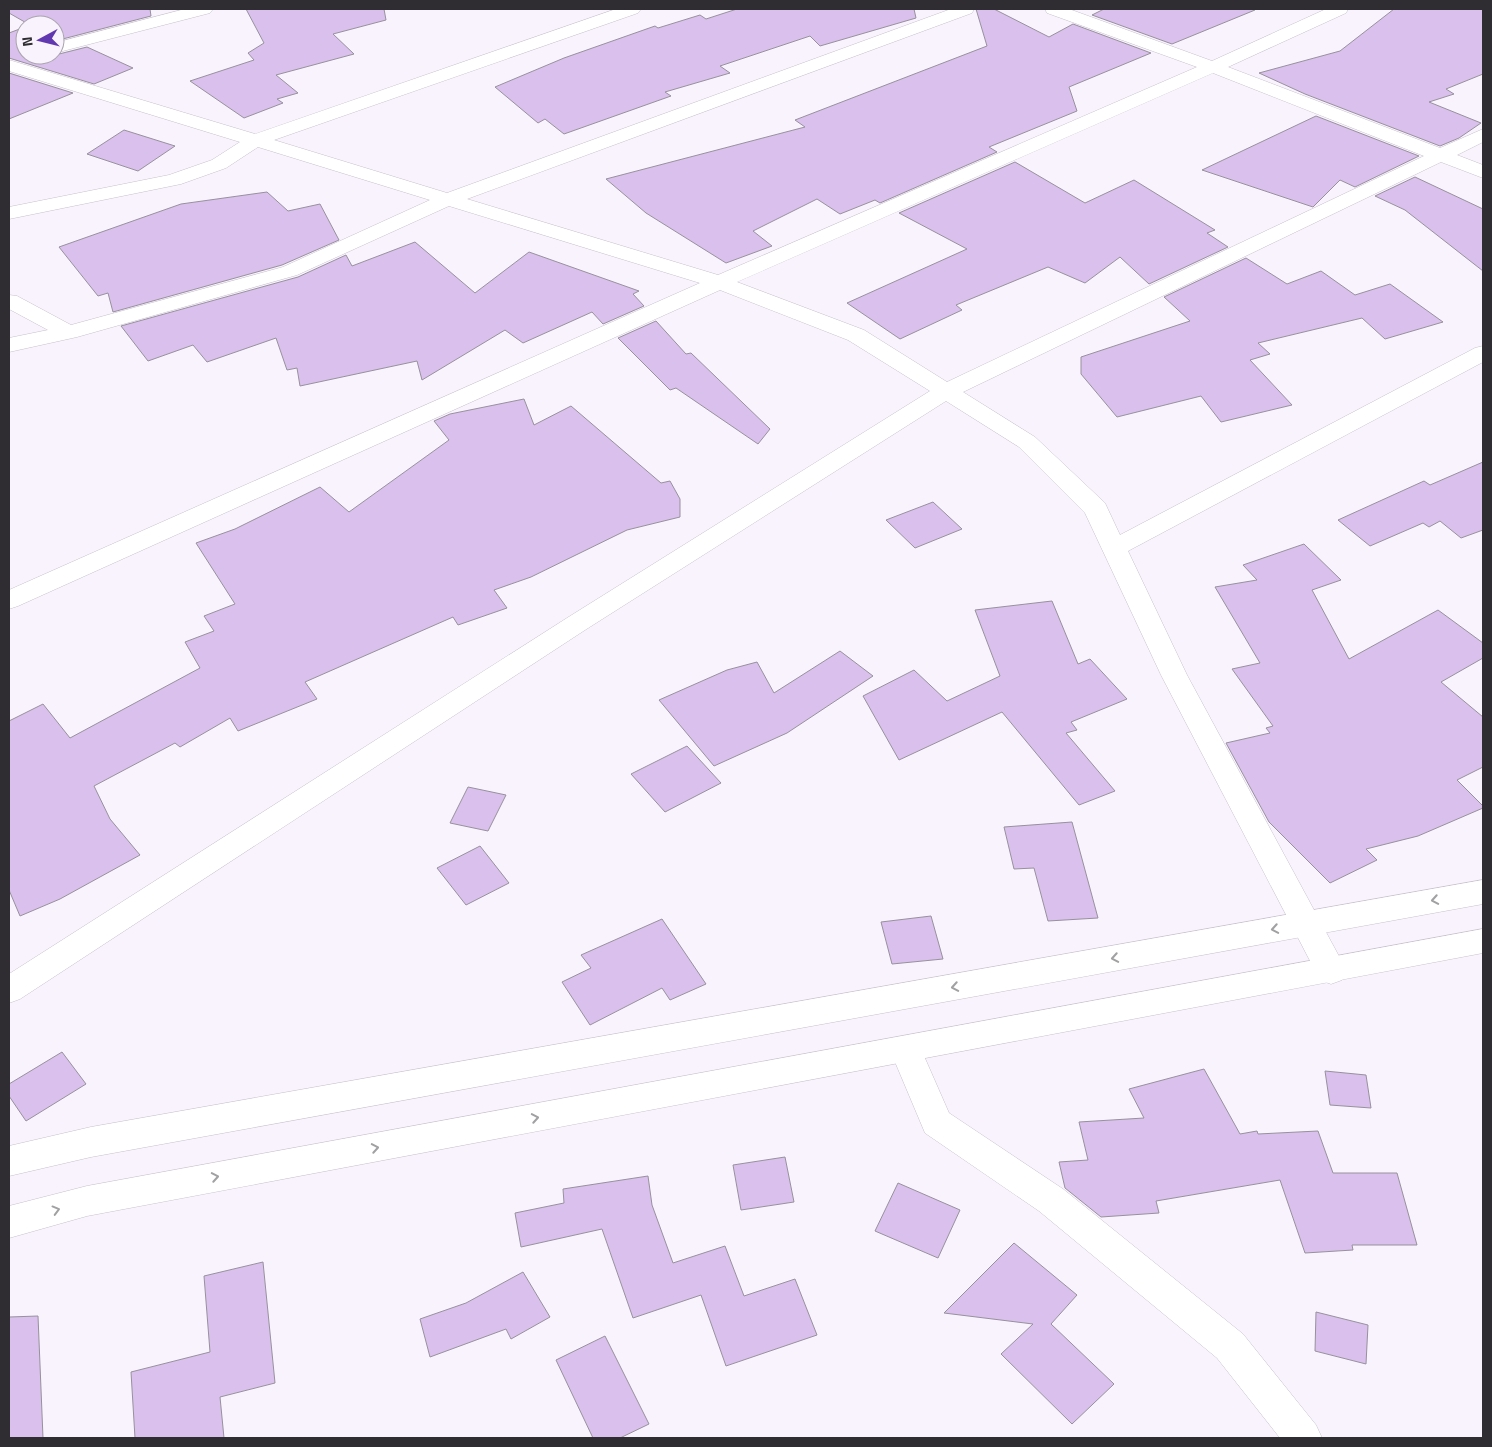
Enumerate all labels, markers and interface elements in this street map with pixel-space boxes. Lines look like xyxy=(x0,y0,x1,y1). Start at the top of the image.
north arrow xyxy=(15,15,65,65)
text: N xyxy=(16,36,38,48)
one-way arrow xyxy=(1431,895,1440,905)
one-way arrow xyxy=(1271,924,1280,934)
one-way arrow xyxy=(1111,952,1120,962)
one-way arrow xyxy=(951,981,960,991)
one-way arrow xyxy=(530,1114,539,1124)
one-way arrow xyxy=(370,1143,379,1153)
one-way arrow xyxy=(211,1173,219,1183)
one-way arrow xyxy=(51,1205,59,1215)

